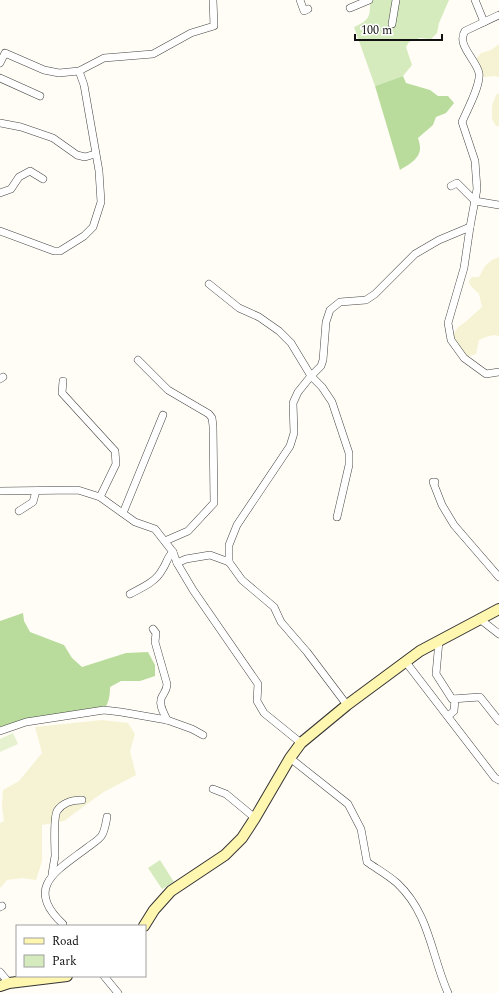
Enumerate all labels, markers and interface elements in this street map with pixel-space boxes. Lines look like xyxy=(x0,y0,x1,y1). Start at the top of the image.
scale bar xyxy=(355,16,442,42)
text: 100 m xyxy=(361,21,392,40)
legend xyxy=(16,925,146,977)
text: Road xyxy=(52,932,79,951)
text: Park xyxy=(52,952,77,971)

